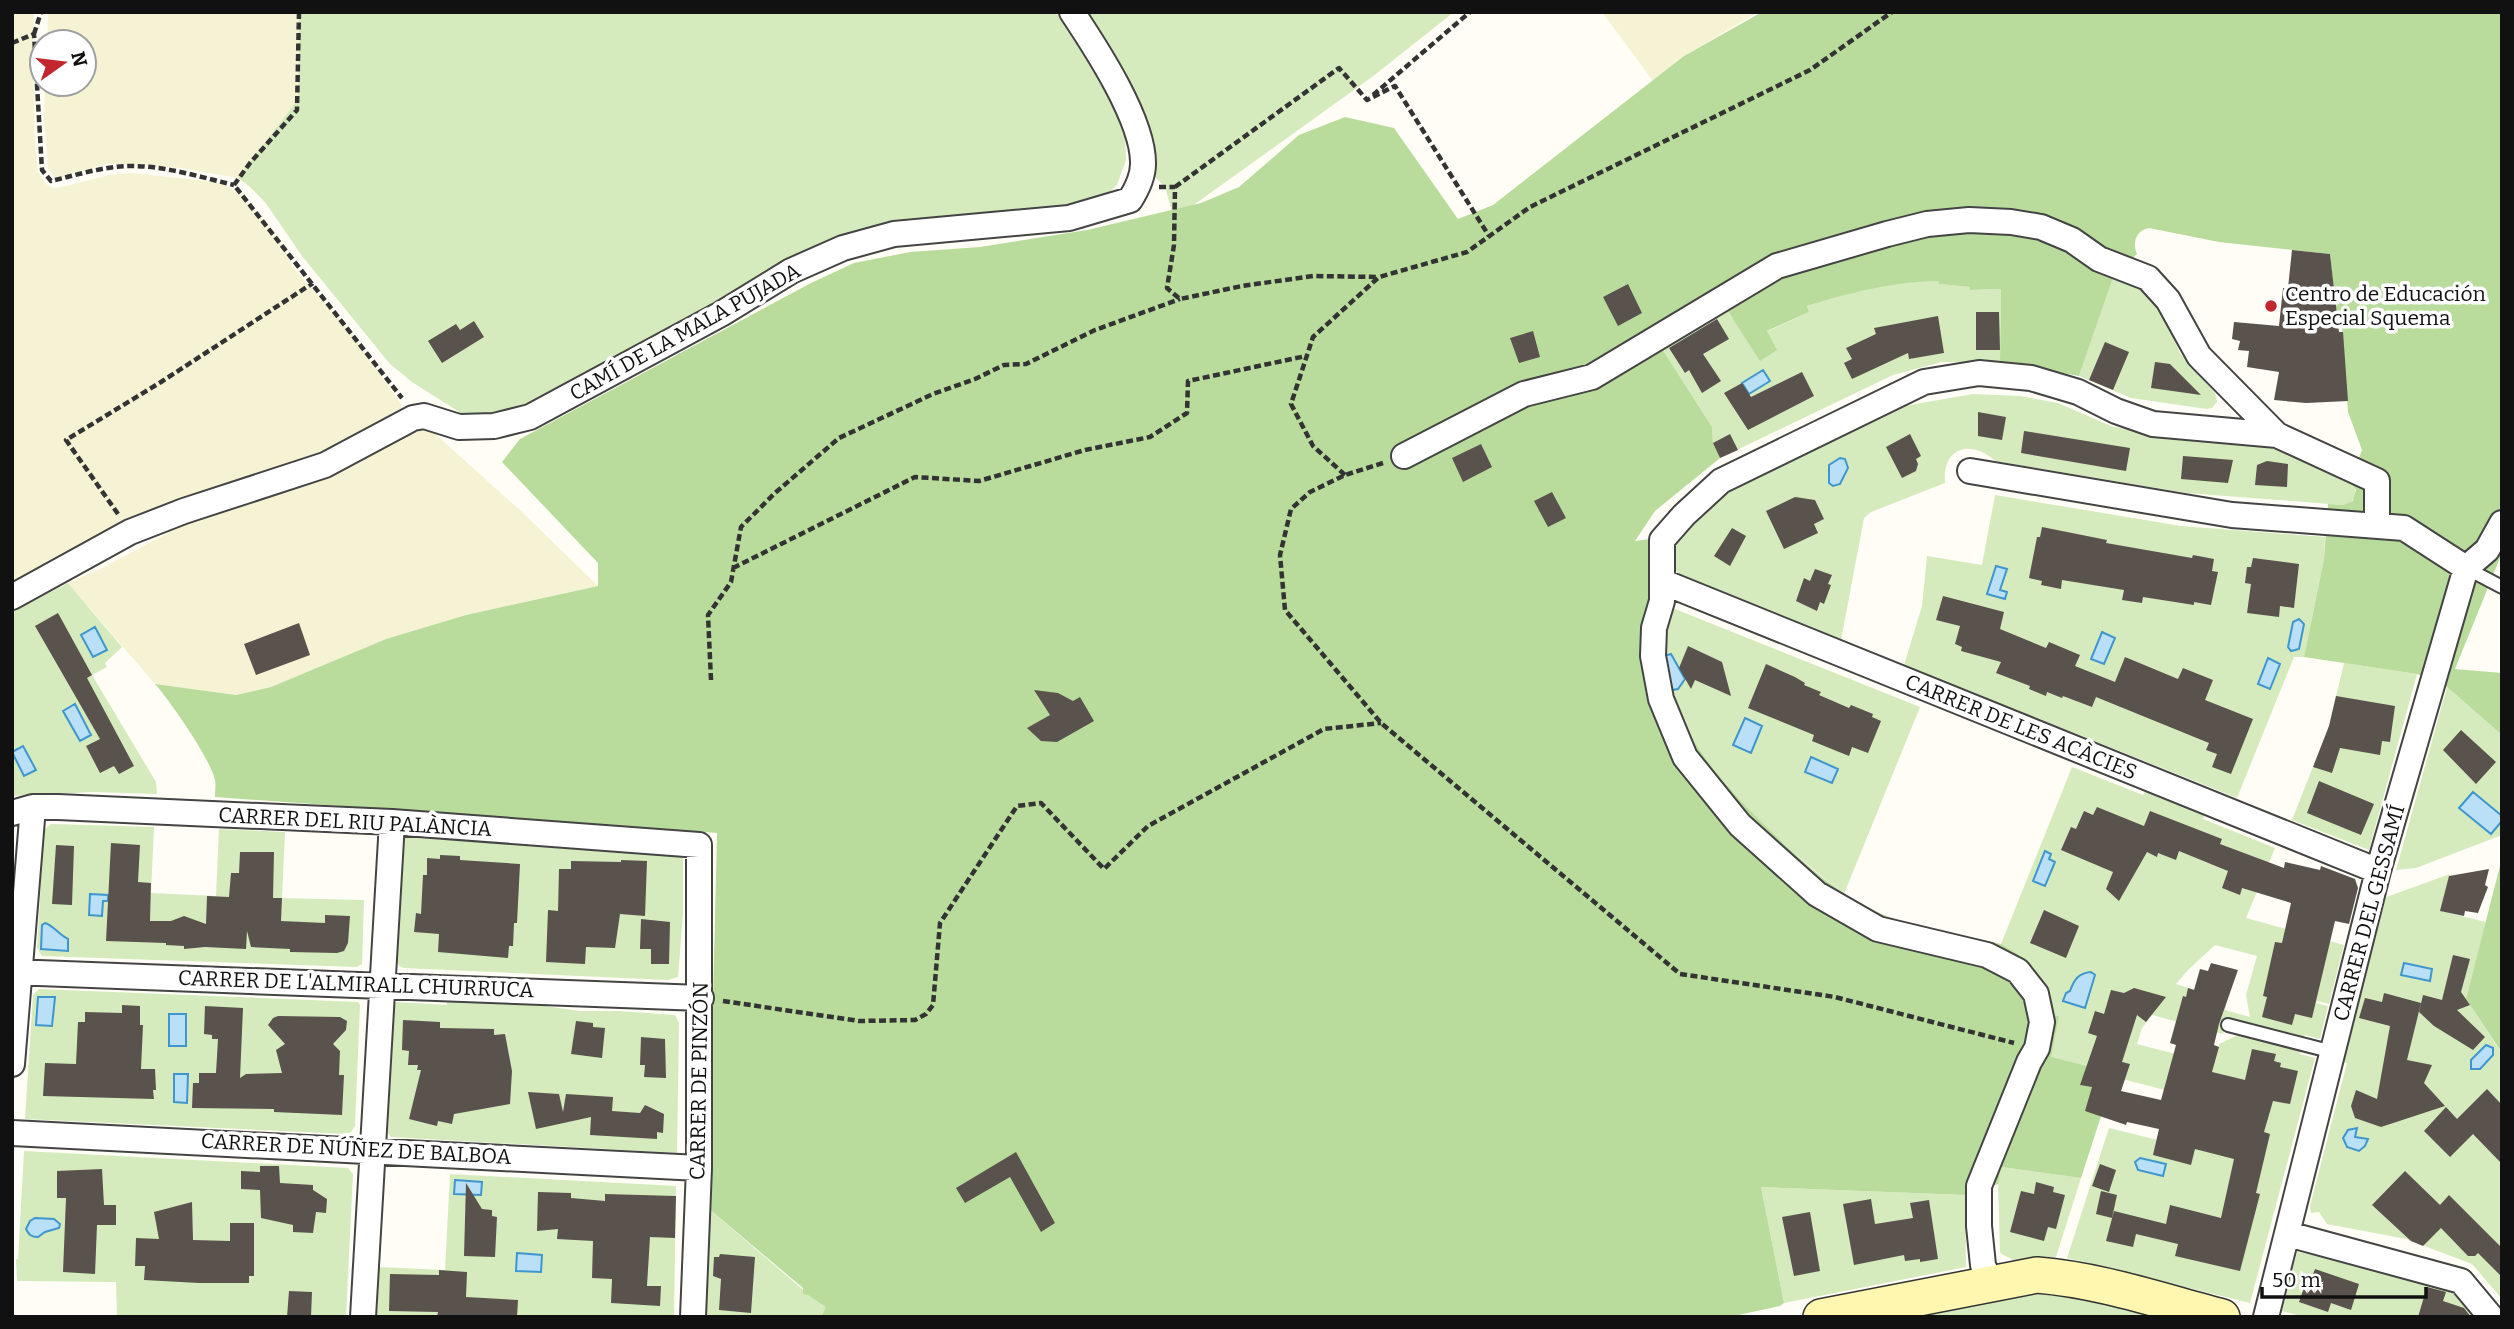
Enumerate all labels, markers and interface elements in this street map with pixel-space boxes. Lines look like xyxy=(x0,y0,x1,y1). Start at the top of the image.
north arrow xyxy=(28,28,98,98)
text: N xyxy=(66,49,92,69)
street label: CAMÍ DE LA MALA PUJADA xyxy=(565,258,805,406)
place label: Centro de Educación Especial Squema xyxy=(2285,281,2486,331)
marker: Centro de Educación Especial Squema xyxy=(2263,298,2279,314)
street label: CARRER DE LES ACÀCIES xyxy=(1901,669,2141,785)
street label: CARRER DEL RIU PALÀNCIA xyxy=(218,802,492,842)
street label: CARRER DEL GESSAMÍ xyxy=(2328,802,2410,1024)
street label: CARRER DE L'ALMIRALL CHURRUCA xyxy=(178,965,535,1003)
street label: CARRER DE PINZÓN xyxy=(684,982,714,1180)
street label: CARRER DE NÚÑEZ DE BALBOA xyxy=(200,1128,512,1170)
scale bar xyxy=(2262,1256,2426,1300)
text: 50 m xyxy=(2272,1267,2321,1293)

